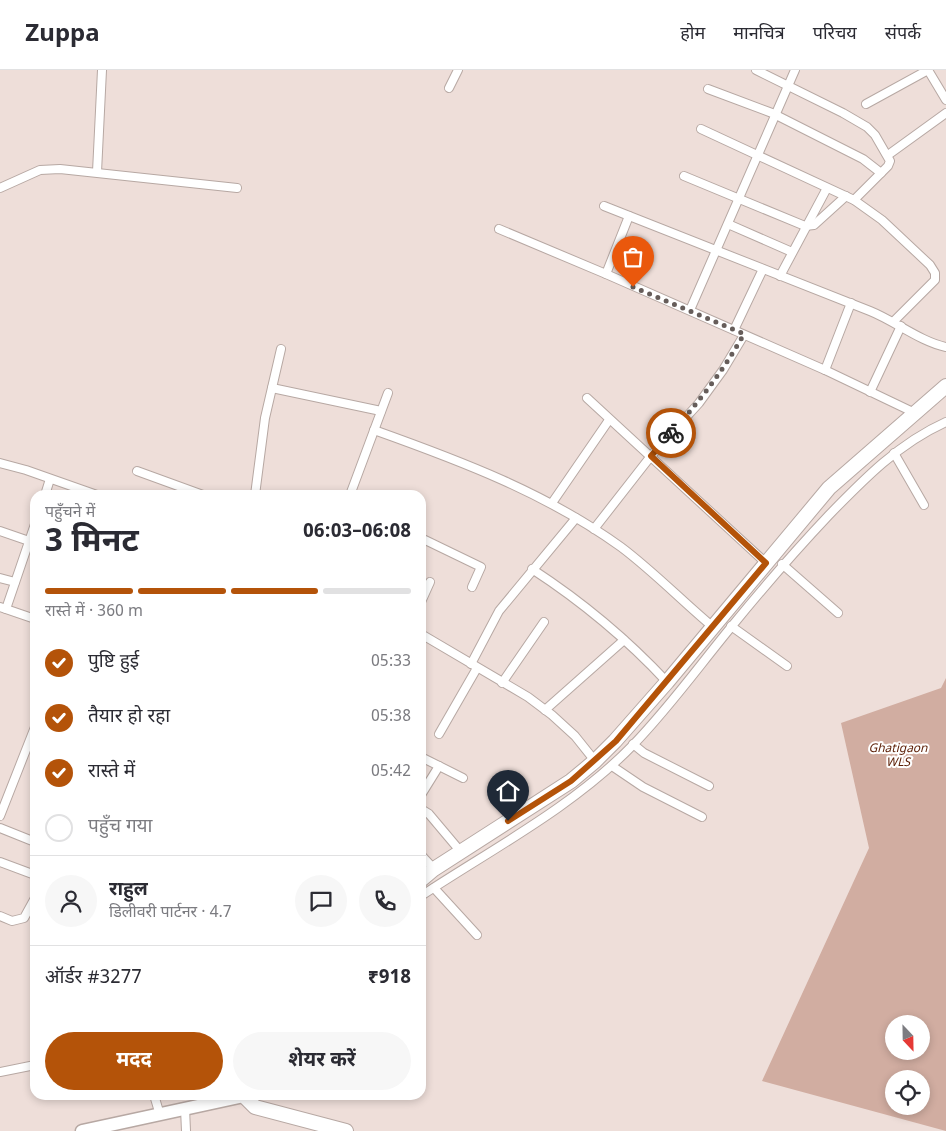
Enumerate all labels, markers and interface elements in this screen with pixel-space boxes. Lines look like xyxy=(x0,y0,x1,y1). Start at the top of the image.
text: Zuppa xyxy=(25,19,100,51)
text: होम xyxy=(680,23,705,46)
text: मानचित्र xyxy=(733,23,785,46)
text: परिचय xyxy=(813,23,857,46)
text: संपर्क xyxy=(885,23,921,46)
pin xyxy=(612,236,654,287)
icon: bag xyxy=(619,243,647,271)
courier xyxy=(646,408,696,458)
icon: bike xyxy=(657,419,685,447)
text: पहुँचने में xyxy=(45,503,95,524)
text: 06:03–06:08 xyxy=(303,520,411,545)
text: 3 मिनट xyxy=(45,522,139,564)
text: रास्ते में · 360 m xyxy=(45,602,143,623)
icon: check xyxy=(45,649,73,677)
text: पुष्टि हुई xyxy=(88,650,139,675)
text: 05:33 xyxy=(371,652,411,673)
icon: check xyxy=(45,704,73,732)
text: तैयार हो रहा xyxy=(88,705,170,730)
text: 05:38 xyxy=(371,707,411,728)
park label: Ghatigaon WLS xyxy=(868,741,928,771)
icon: check xyxy=(45,759,73,787)
text: रास्ते में xyxy=(88,760,135,785)
text: 05:42 xyxy=(371,762,411,783)
pin xyxy=(487,770,529,821)
icon: home xyxy=(494,777,522,805)
text: पहुँच गया xyxy=(88,815,153,840)
button: person xyxy=(45,875,97,927)
button: chat xyxy=(295,875,347,927)
button: phone xyxy=(359,875,411,927)
text: राहुल xyxy=(109,878,148,903)
text: डिलीवरी पार्टनर · 4.7 xyxy=(109,903,232,924)
text: ऑर्डर #3277 xyxy=(45,966,142,991)
text: ₹918 xyxy=(368,966,411,991)
north arrow xyxy=(885,1015,930,1060)
map controls xyxy=(885,1015,930,1115)
button: मदद xyxy=(45,1032,223,1090)
button: शेयर करें xyxy=(233,1032,411,1090)
button: locate xyxy=(885,1070,930,1115)

